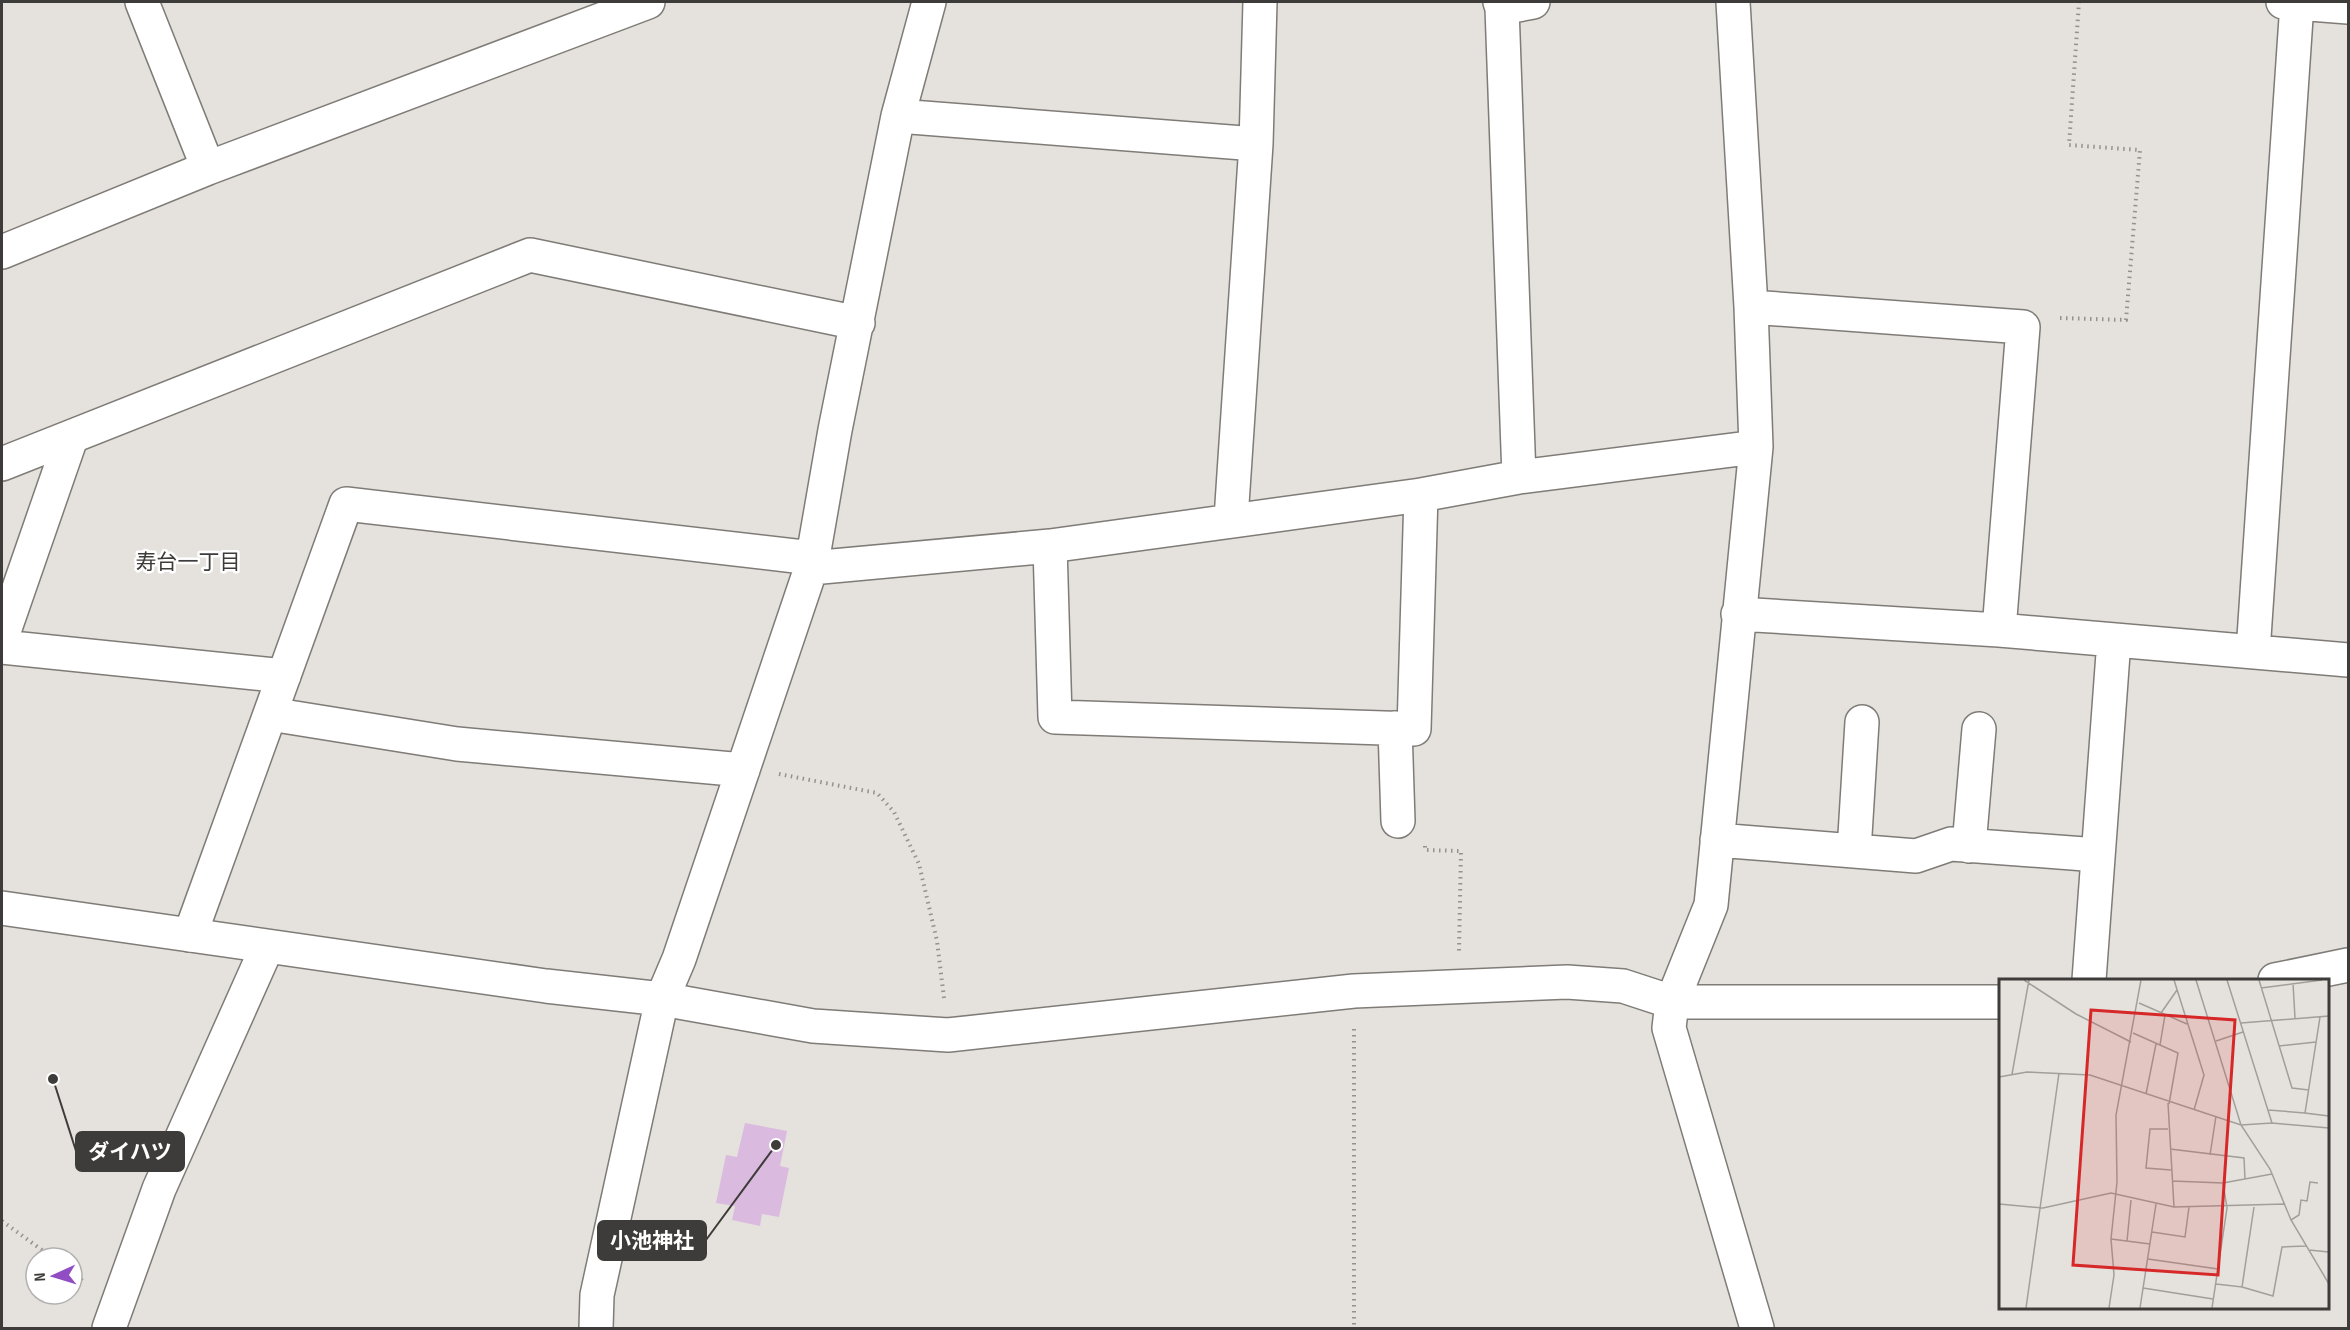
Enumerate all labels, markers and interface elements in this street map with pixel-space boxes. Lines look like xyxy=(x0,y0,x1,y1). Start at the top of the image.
district label: 寿台一丁目 xyxy=(136,550,241,575)
inset map xyxy=(1999,979,2329,1309)
callout: ダイハツ xyxy=(76,1132,184,1171)
text: ダイハツ xyxy=(88,1140,172,1165)
callout: 小池神社 xyxy=(598,1221,706,1260)
text: 小池神社 xyxy=(610,1229,694,1254)
north arrow xyxy=(24,1246,84,1306)
text: N xyxy=(31,1272,50,1282)

